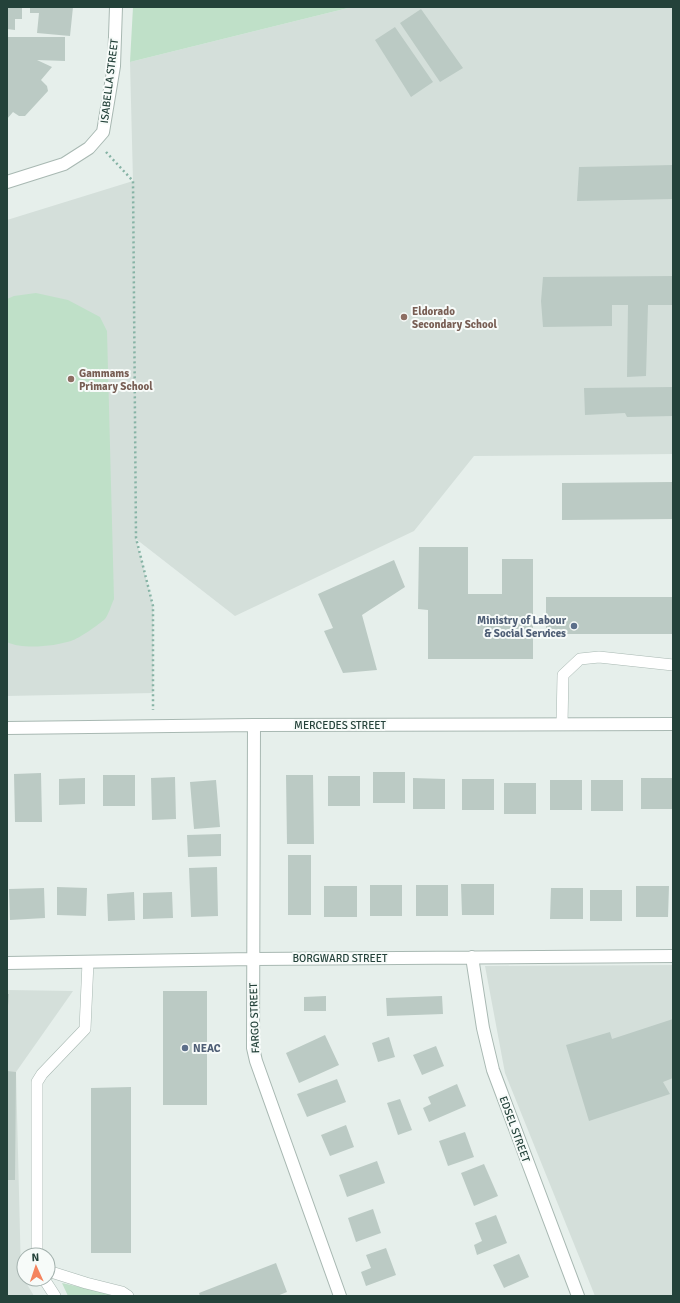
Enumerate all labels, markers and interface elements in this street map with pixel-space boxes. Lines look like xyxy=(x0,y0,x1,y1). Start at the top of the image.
street label: ISABELLA STREET xyxy=(98,37,121,124)
place label: Eldorado Secondary School xyxy=(412,305,497,331)
marker: Eldorado Secondary School xyxy=(399,312,409,322)
place label: Gammams Primary School xyxy=(79,367,153,393)
marker: Gammams Primary School xyxy=(66,374,76,384)
place label: Ministry of Labour & Social Services xyxy=(477,614,567,640)
marker: Ministry of Labour & Social Services xyxy=(569,621,579,631)
street label: MERCEDES STREET xyxy=(294,719,387,732)
street label: BORGWARD STREET xyxy=(293,952,388,965)
street label: FARGO STREET xyxy=(247,982,262,1054)
place label: NEAC xyxy=(193,1042,221,1055)
marker: NEAC xyxy=(180,1043,190,1053)
street label: EDSEL STREET xyxy=(497,1094,533,1165)
north arrow xyxy=(16,1247,56,1287)
text: N xyxy=(31,1251,40,1264)

